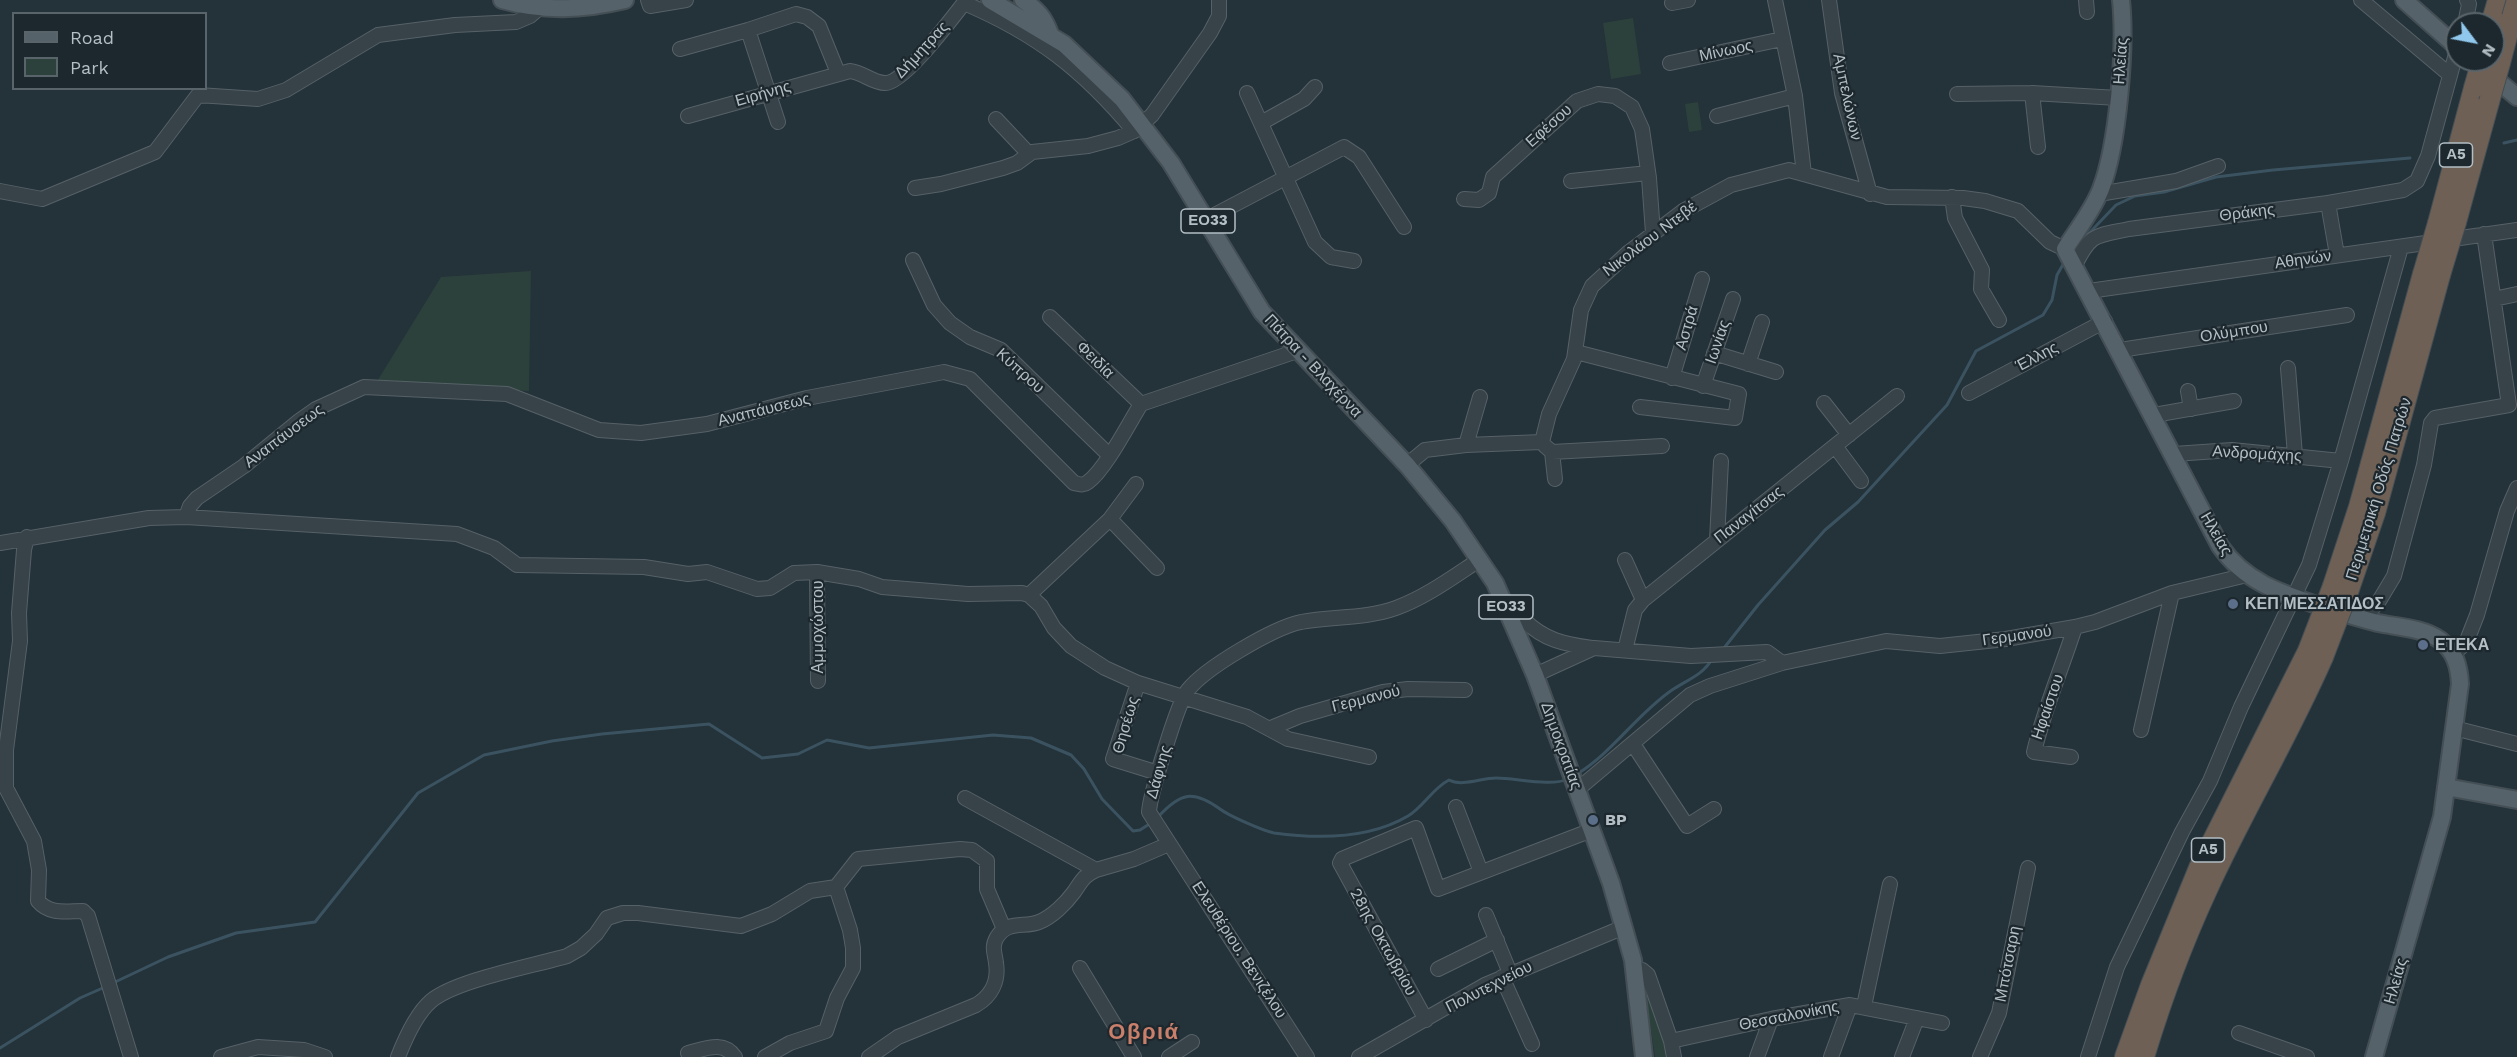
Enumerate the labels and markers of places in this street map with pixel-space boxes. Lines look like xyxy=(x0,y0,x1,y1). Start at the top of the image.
place label: ΚΕΠ ΜΕΣΣΑΤΙΔΟΣ xyxy=(2245,594,2384,614)
marker: ΚΕΠ ΜΕΣΣΑΤΙΔΟΣ xyxy=(2226,597,2240,611)
place label: ΕΤΕΚΑ xyxy=(2435,635,2489,655)
marker: ΕΤΕΚΑ xyxy=(2416,638,2430,652)
place label: BP xyxy=(1605,810,1627,830)
marker: BP xyxy=(1586,813,1600,827)

